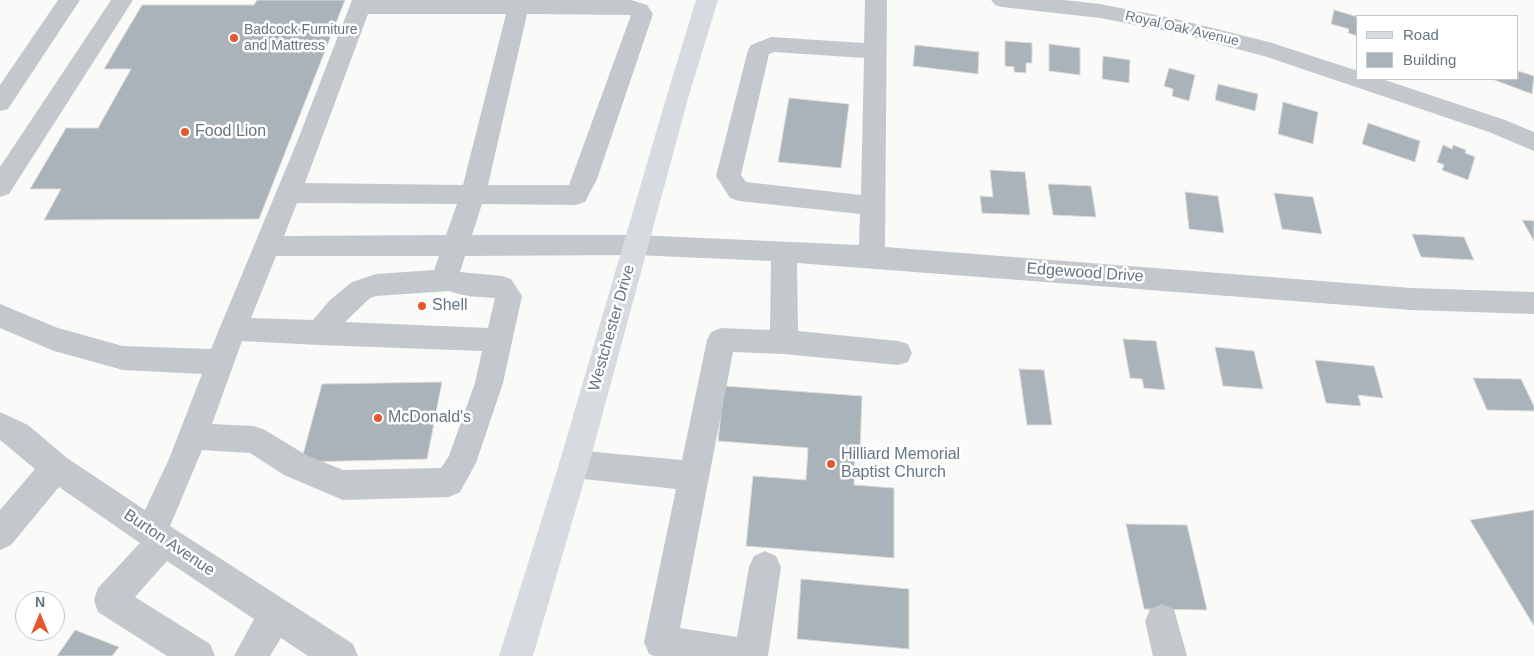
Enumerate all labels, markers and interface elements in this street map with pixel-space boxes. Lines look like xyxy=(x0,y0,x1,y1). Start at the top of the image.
street label: Royal Oak Avenue xyxy=(1123,8,1241,50)
legend xyxy=(1356,15,1519,80)
place label: Badcock Furniture and Mattress xyxy=(244,22,358,54)
text: Road xyxy=(1403,26,1439,43)
marker: Badcock Furniture and Mattress xyxy=(228,32,240,44)
text: Building xyxy=(1403,51,1456,68)
place label: Food Lion xyxy=(195,122,266,142)
marker: Food Lion xyxy=(179,126,191,138)
street label: Edgewood Drive xyxy=(1026,259,1144,287)
street label: Westchester Drive xyxy=(585,263,639,393)
place label: Shell xyxy=(432,296,468,316)
marker: Shell xyxy=(416,300,428,312)
place label: McDonald's xyxy=(388,408,471,428)
marker: McDonald's xyxy=(372,412,384,424)
place label: Hilliard Memorial Baptist Church xyxy=(841,445,960,483)
marker: Hilliard Memorial Baptist Church xyxy=(825,458,837,470)
street label: Burton Avenue xyxy=(120,506,218,580)
north arrow xyxy=(15,591,65,641)
text: N xyxy=(35,594,45,610)

